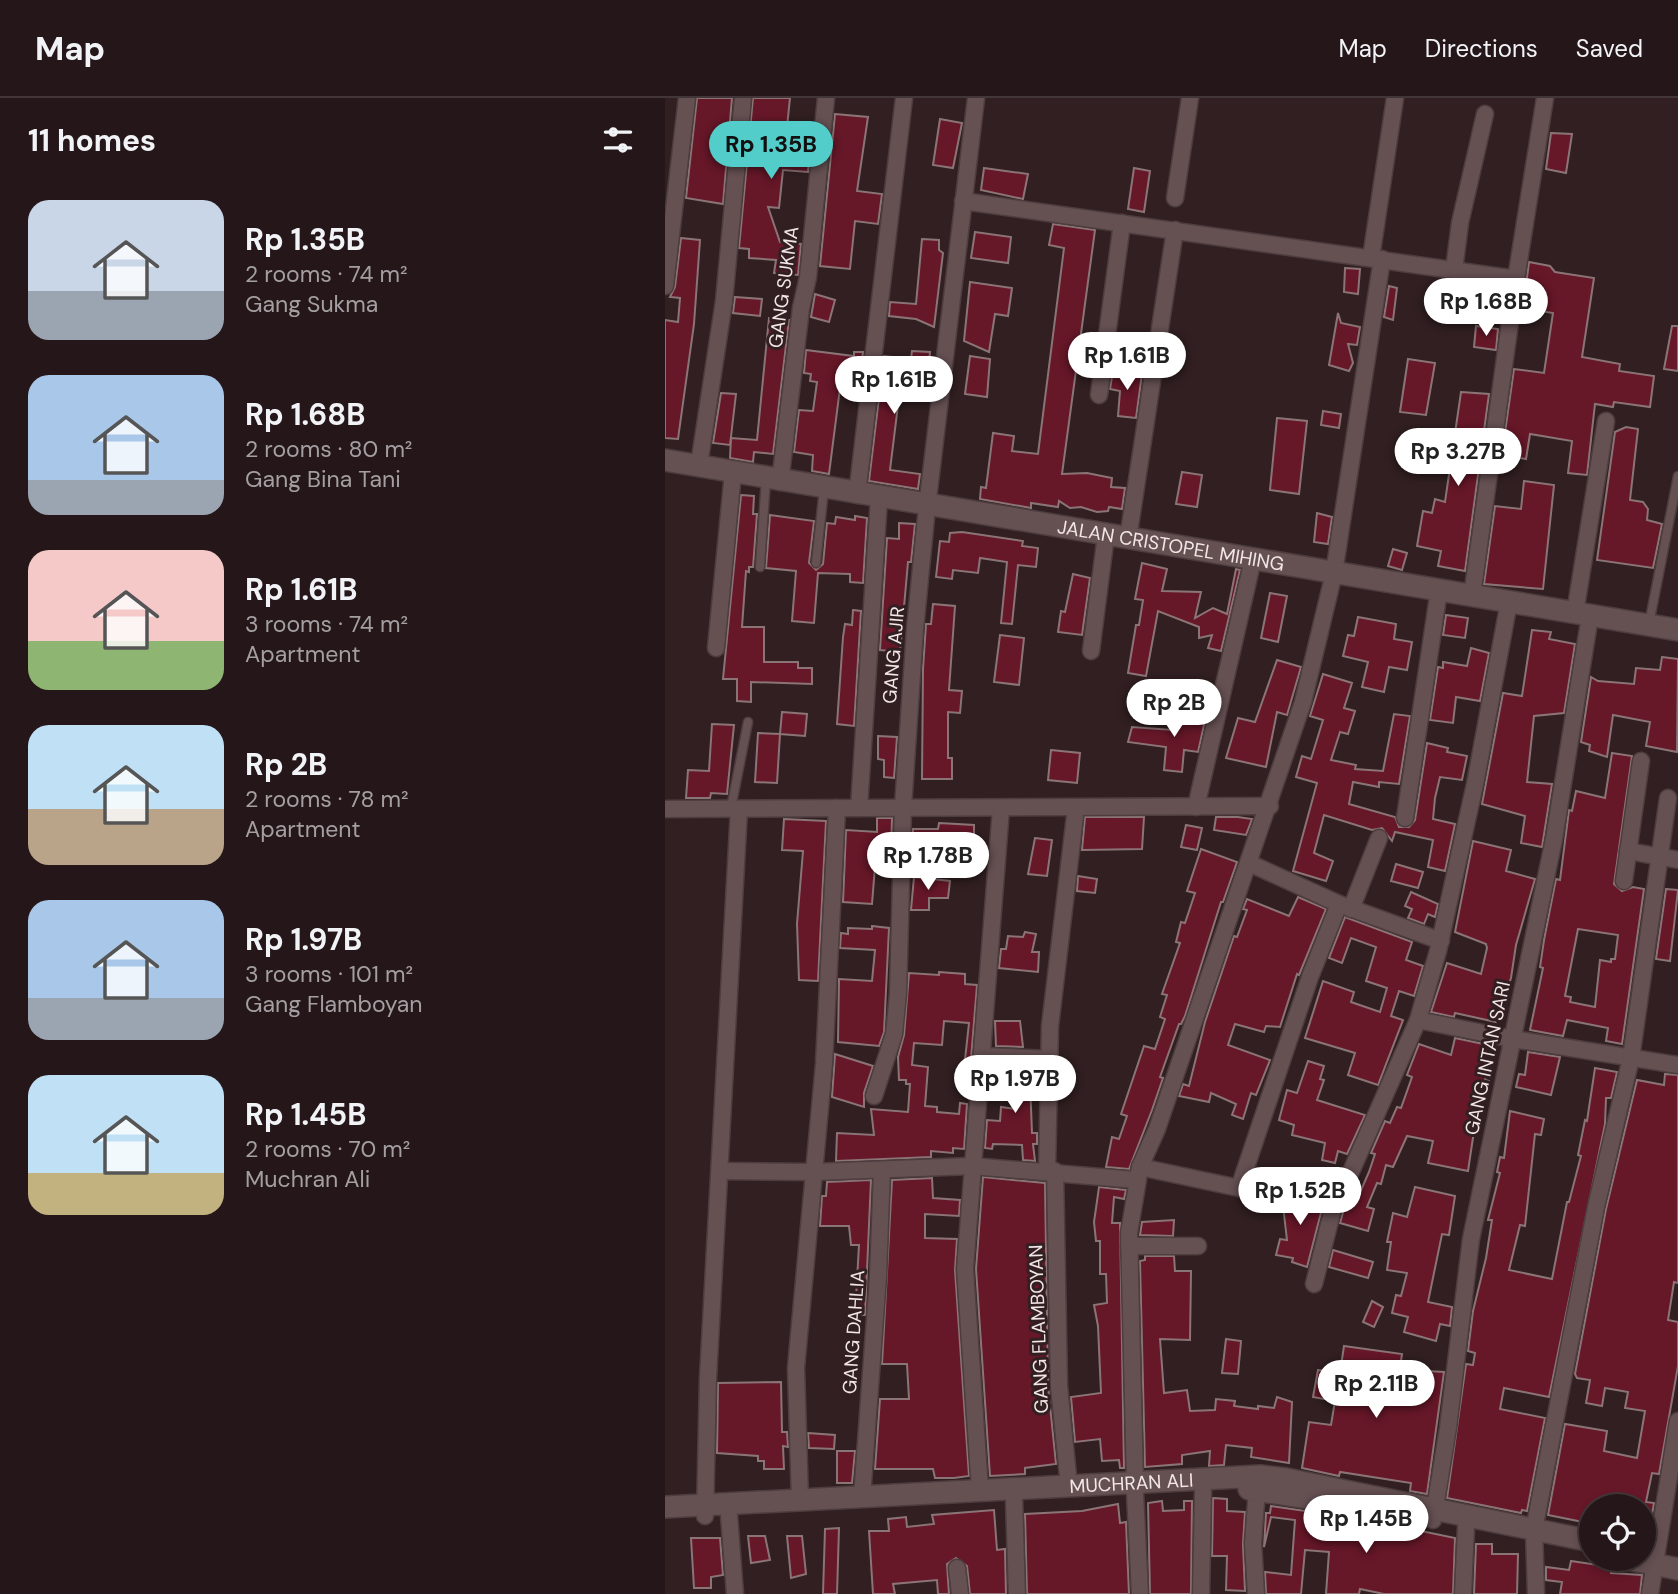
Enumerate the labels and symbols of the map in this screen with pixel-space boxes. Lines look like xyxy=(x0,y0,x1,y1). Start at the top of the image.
pin: Rp 1.35B xyxy=(699,122,843,181)
street label: GANG SUKMA xyxy=(763,224,804,350)
pin: Rp 1.68B xyxy=(1414,278,1558,338)
pin: Rp 1.61B xyxy=(1055,332,1199,392)
pin: Rp 1.61B xyxy=(822,356,966,416)
pin: Rp 3.27B xyxy=(1386,428,1530,488)
street label: JALAN CRISTOPEL MIHING xyxy=(1056,514,1286,577)
street label: GANG AJIR xyxy=(877,605,910,705)
pin: Rp 2B xyxy=(1125,680,1223,739)
pin: Rp 1.78B xyxy=(856,832,1000,892)
street label: GANG INTAN SARI xyxy=(1459,979,1516,1137)
pin: Rp 1.97B xyxy=(943,1056,1087,1115)
pin: Rp 1.52B xyxy=(1228,1168,1372,1227)
street label: GANG FLAMBOYAN xyxy=(1023,1244,1054,1414)
street label: GANG DAHLIA xyxy=(837,1269,870,1395)
pin: Rp 2.11B xyxy=(1304,1360,1448,1420)
street label: MUCHRAN ALI xyxy=(1069,1467,1194,1499)
pin: Rp 1.45B xyxy=(1294,1496,1438,1555)

